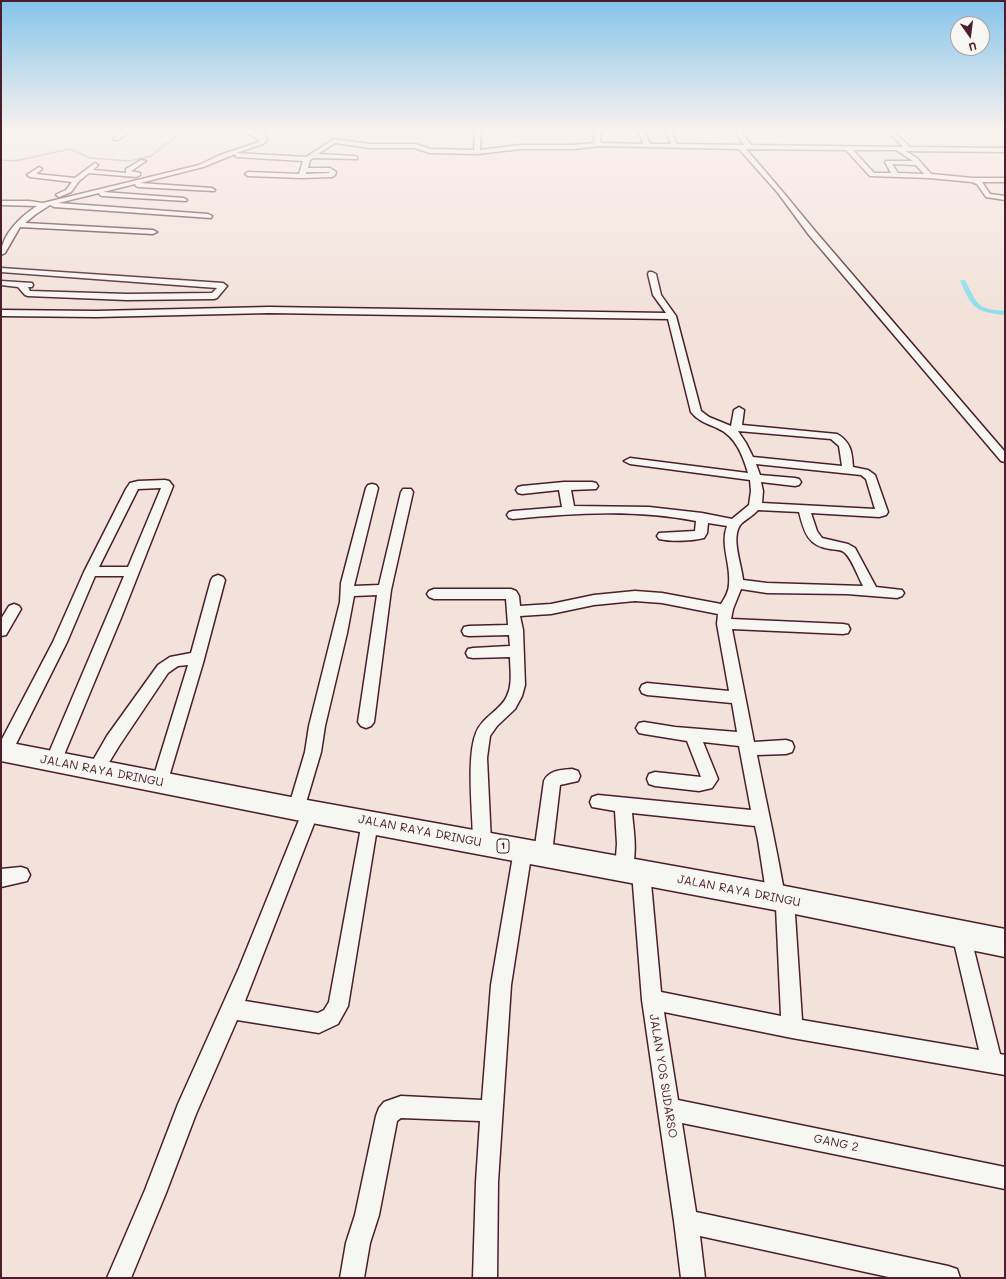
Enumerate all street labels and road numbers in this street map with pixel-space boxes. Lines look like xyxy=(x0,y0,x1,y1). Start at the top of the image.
street label: JALAN RAYA DRINGU xyxy=(39,752,165,790)
street label: JALAN RAYA DRINGU xyxy=(357,812,483,850)
road number: 1 xyxy=(497,839,509,853)
street label: JALAN RAYA DRINGU xyxy=(676,872,802,910)
street label: JALAN YOS SUDARSO xyxy=(646,1013,680,1139)
street label: GANG 2 xyxy=(812,1131,860,1155)

